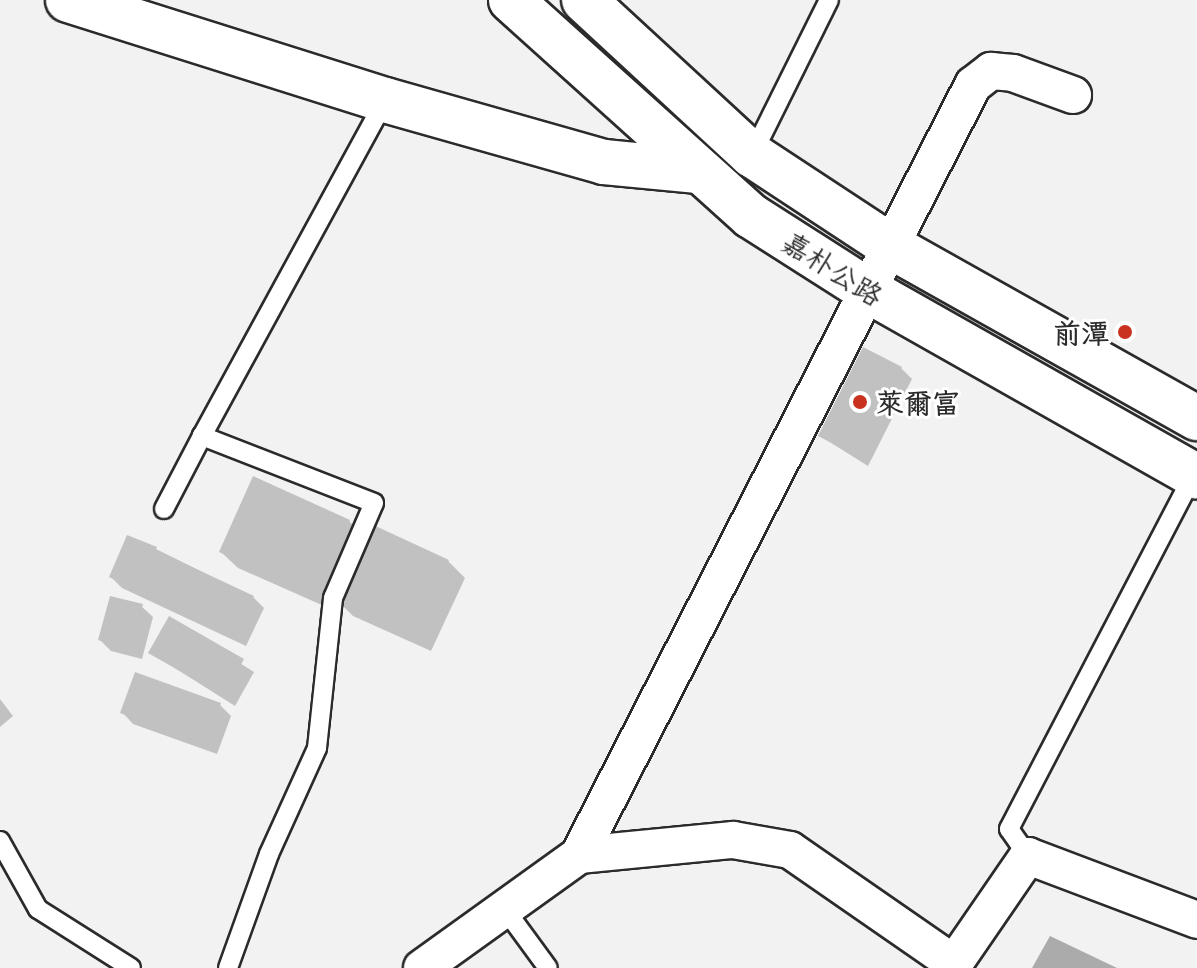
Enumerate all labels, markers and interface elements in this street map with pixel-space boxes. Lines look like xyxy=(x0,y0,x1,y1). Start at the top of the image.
street label: 嘉朴公路 xyxy=(777,224,889,312)
place label: 前潭 xyxy=(1053,315,1109,349)
marker: 前潭 xyxy=(1116,323,1134,341)
place label: 萊爾富 xyxy=(876,385,960,419)
marker: 萊爾富 xyxy=(851,393,869,411)

